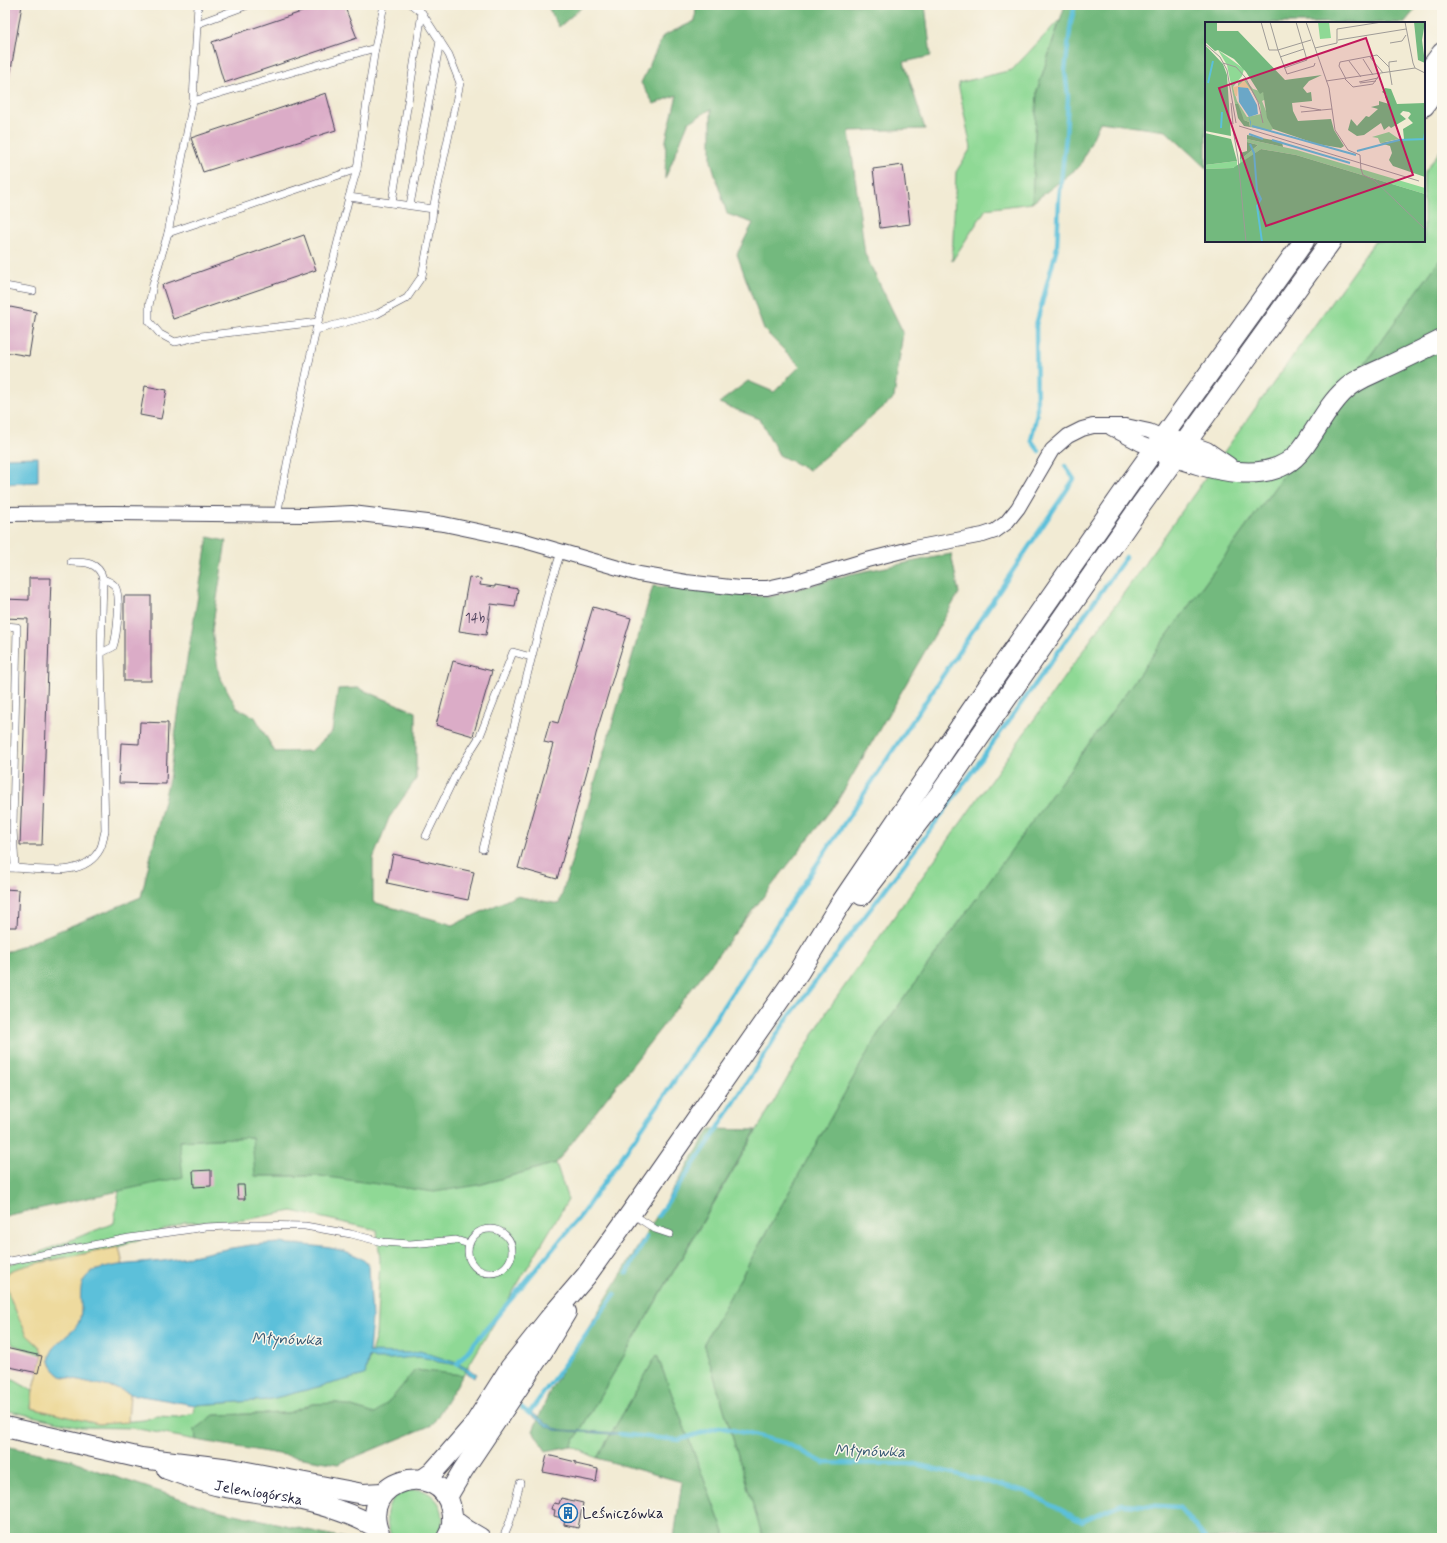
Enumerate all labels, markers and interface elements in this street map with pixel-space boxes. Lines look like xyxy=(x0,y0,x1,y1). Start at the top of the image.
inset map xyxy=(1205,22,1425,242)
house number: 14b xyxy=(465,610,485,627)
water label: Młynówka xyxy=(251,1328,323,1351)
water label: Młynówka xyxy=(834,1440,906,1463)
street label: Jeleniogórska xyxy=(212,1476,305,1511)
building icon: Leśniczówka xyxy=(557,1502,579,1524)
place label: Leśniczówka xyxy=(582,1504,664,1524)

